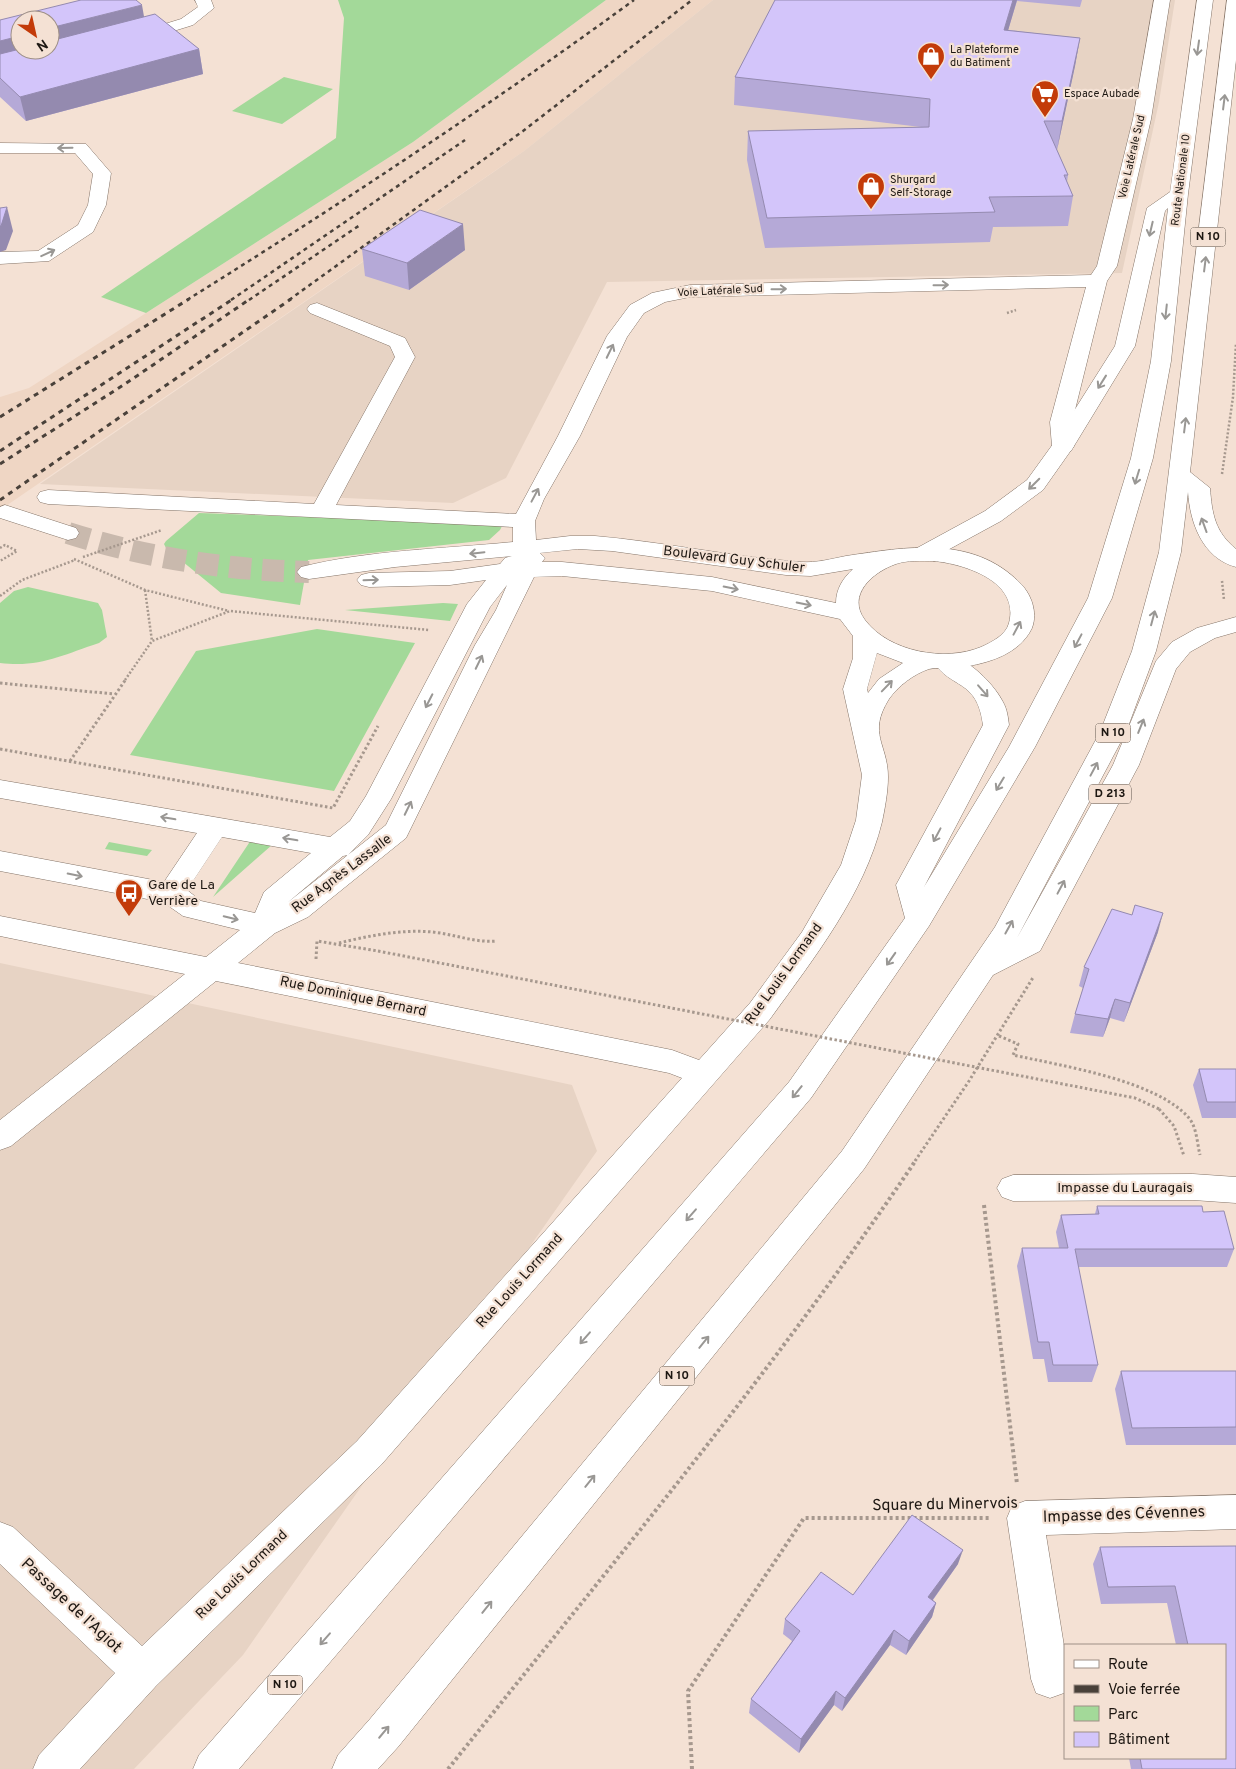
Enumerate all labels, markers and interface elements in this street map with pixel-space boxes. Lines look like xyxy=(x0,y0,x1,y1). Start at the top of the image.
north arrow xyxy=(10,10,60,60)
text: N xyxy=(33,35,50,54)
one-way arrow xyxy=(1193,40,1203,56)
shop icon: La Plateforme du Batiment xyxy=(916,41,946,80)
place label: La Plateforme du Batiment xyxy=(950,43,1019,70)
supermarket icon: Espace Aubade xyxy=(1030,79,1060,118)
place label: Espace Aubade xyxy=(1064,87,1140,101)
one-way arrow xyxy=(1219,95,1229,111)
street label: Voie Latérale Sud xyxy=(1116,114,1148,200)
street label: Route Nationale 10 xyxy=(1168,133,1194,227)
one-way arrow xyxy=(57,143,74,153)
shop icon: Shurgard Self-Storage xyxy=(856,171,886,210)
place label: Shurgard Self-Storage xyxy=(890,173,952,200)
one-way arrow xyxy=(1146,221,1155,237)
road number: N 10 xyxy=(1190,228,1226,246)
one-way arrow xyxy=(40,248,55,257)
one-way arrow xyxy=(1200,256,1210,272)
one-way arrow xyxy=(933,280,949,289)
street label: Voie Latérale Sud xyxy=(677,282,763,300)
one-way arrow xyxy=(770,284,786,293)
one-way arrow xyxy=(1161,303,1171,319)
one-way arrow xyxy=(605,343,615,358)
one-way arrow xyxy=(1097,375,1107,389)
one-way arrow xyxy=(1180,417,1190,433)
one-way arrow xyxy=(1131,469,1141,485)
one-way arrow xyxy=(1028,478,1040,490)
one-way arrow xyxy=(530,487,540,502)
one-way arrow xyxy=(1199,518,1208,533)
street label: Boulevard Guy Schuler xyxy=(662,543,806,577)
one-way arrow xyxy=(469,548,485,558)
one-way arrow xyxy=(363,576,379,585)
one-way arrow xyxy=(723,584,739,593)
one-way arrow xyxy=(796,599,812,609)
one-way arrow xyxy=(1148,610,1158,626)
one-way arrow xyxy=(1012,620,1022,635)
one-way arrow xyxy=(1073,633,1082,648)
one-way arrow xyxy=(474,654,484,669)
one-way arrow xyxy=(881,680,893,692)
one-way arrow xyxy=(977,685,989,698)
one-way arrow xyxy=(424,693,433,708)
one-way arrow xyxy=(1137,719,1146,734)
road number: N 10 xyxy=(1096,724,1130,742)
one-way arrow xyxy=(1089,761,1099,776)
one-way arrow xyxy=(995,776,1005,790)
road number: D 213 xyxy=(1089,784,1131,804)
one-way arrow xyxy=(404,801,414,816)
one-way arrow xyxy=(161,812,177,822)
one-way arrow xyxy=(932,827,941,842)
street label: Rue Agnès Lassalle xyxy=(289,831,395,917)
one-way arrow xyxy=(282,834,298,843)
one-way arrow xyxy=(67,871,83,881)
place label: Gare de La Verrière xyxy=(148,877,215,910)
bus stop icon: Gare de La Verrière xyxy=(114,878,144,917)
one-way arrow xyxy=(1057,880,1066,895)
one-way arrow xyxy=(223,914,239,923)
street label: Rue Louis Lormand xyxy=(742,920,826,1028)
one-way arrow xyxy=(1004,921,1014,935)
one-way arrow xyxy=(886,952,896,966)
street label: Rue Dominique Bernard xyxy=(278,973,428,1021)
one-way arrow xyxy=(792,1086,803,1099)
street label: Impasse du Lauragais xyxy=(1057,1180,1193,1197)
one-way arrow xyxy=(685,1209,697,1222)
street label: Rue Louis Lormand xyxy=(473,1230,567,1332)
one-way arrow xyxy=(579,1332,591,1345)
one-way arrow xyxy=(699,1336,710,1349)
road number: N 10 xyxy=(660,1366,694,1385)
one-way arrow xyxy=(585,1475,596,1488)
street label: Square du Minervois xyxy=(872,1494,1018,1516)
street label: Impasse des Cévennes xyxy=(1043,1502,1205,1528)
street label: Rue Louis Lormand xyxy=(193,1527,291,1623)
street label: Passage de l'Agiot xyxy=(16,1554,126,1658)
one-way arrow xyxy=(482,1601,493,1614)
one-way arrow xyxy=(319,1632,331,1645)
legend xyxy=(1064,1644,1226,1759)
text: Route xyxy=(1108,1656,1148,1675)
road number: N 10 xyxy=(268,1676,302,1694)
text: Voie ferrée xyxy=(1108,1681,1180,1700)
text: Parc xyxy=(1108,1706,1138,1725)
one-way arrow xyxy=(379,1726,390,1739)
text: Bâtiment xyxy=(1108,1731,1170,1750)

